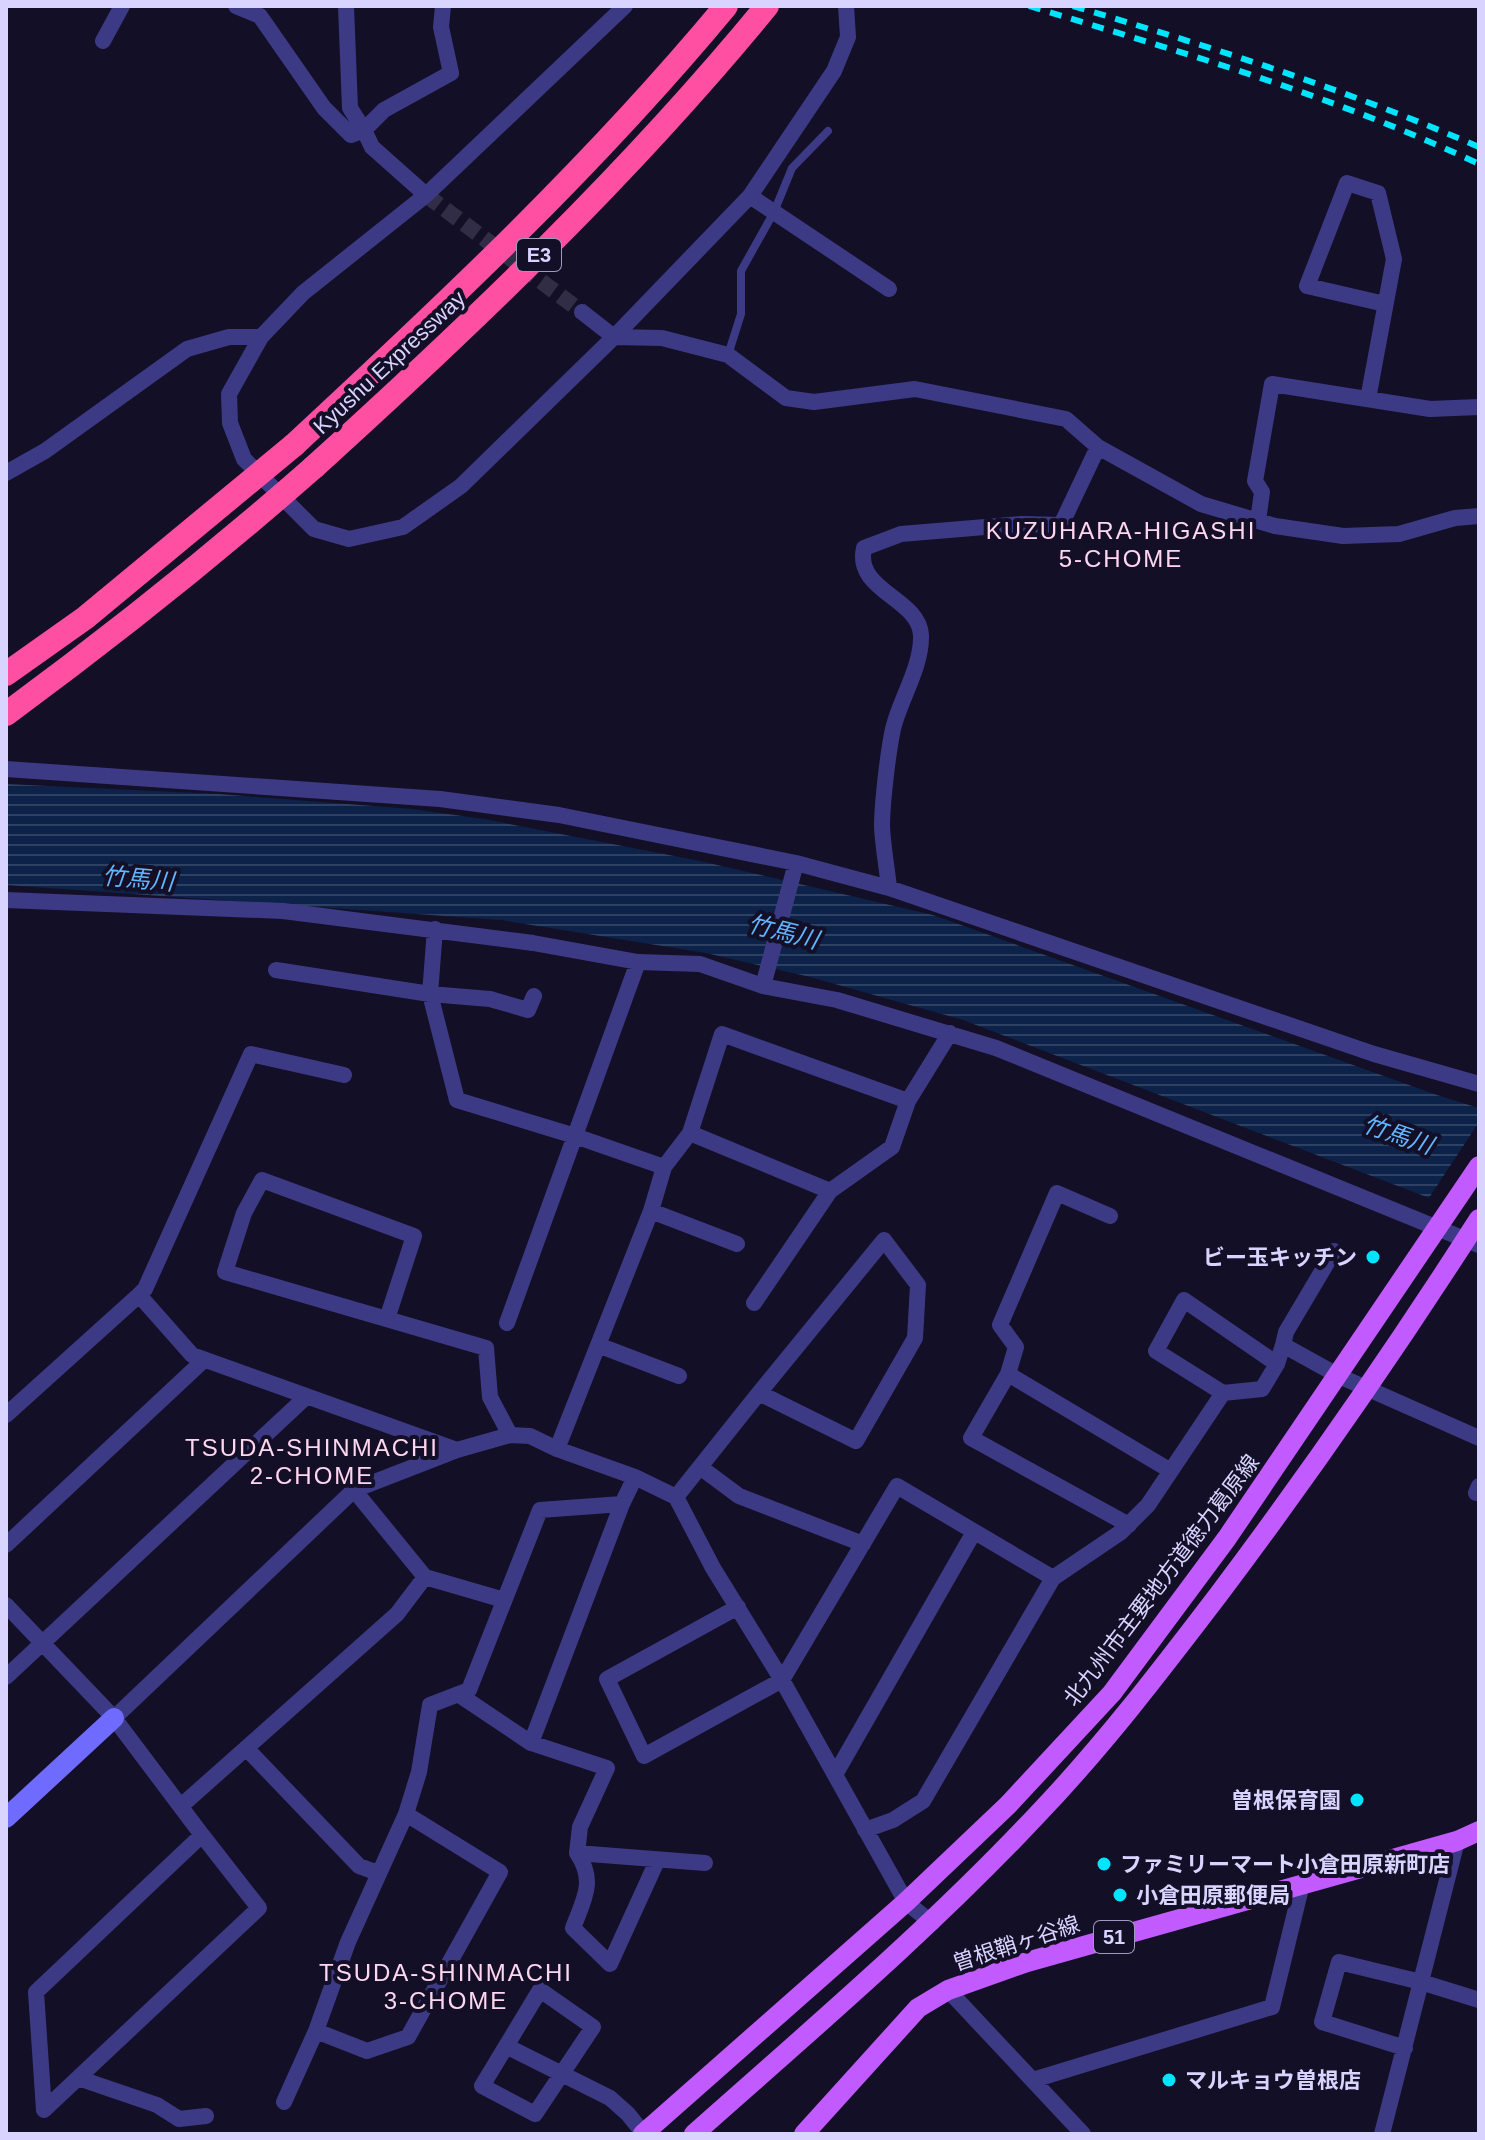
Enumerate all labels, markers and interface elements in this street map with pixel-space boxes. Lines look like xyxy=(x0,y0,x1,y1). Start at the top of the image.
road number: E3 xyxy=(517,239,561,271)
street label: Kyushu Expressway xyxy=(308,286,470,439)
district label: KUZUHARA-HIGASHI 5-CHOME xyxy=(986,517,1256,572)
water label: 竹馬川 xyxy=(101,862,178,895)
water label: 竹馬川 xyxy=(745,910,824,954)
water label: 竹馬川 xyxy=(1360,1110,1439,1160)
place label: ビー玉キッチン xyxy=(1203,1245,1357,1270)
marker: ビー玉キッチン xyxy=(1364,1248,1382,1266)
district label: TSUDA-SHINMACHI 2-CHOME xyxy=(185,1434,439,1489)
street label: 北九州市主要地方道徳力葛原線 xyxy=(1059,1450,1264,1711)
place label: 曽根保育園 xyxy=(1231,1788,1341,1813)
marker: 曽根保育園 xyxy=(1348,1791,1366,1809)
place label: ファミリーマート小倉田原新町店 xyxy=(1120,1852,1450,1877)
marker: ファミリーマート小倉田原新町店 xyxy=(1095,1855,1113,1873)
place label: 小倉田原郵便局 xyxy=(1136,1883,1290,1908)
marker: 小倉田原郵便局 xyxy=(1111,1886,1129,1904)
street label: 曽根鞘ヶ谷線 xyxy=(950,1911,1083,1976)
road number: 51 xyxy=(1094,1921,1134,1953)
district label: TSUDA-SHINMACHI 3-CHOME xyxy=(319,1959,573,2014)
place label: マルキョウ曽根店 xyxy=(1185,2068,1361,2093)
marker: マルキョウ曽根店 xyxy=(1160,2071,1178,2089)

